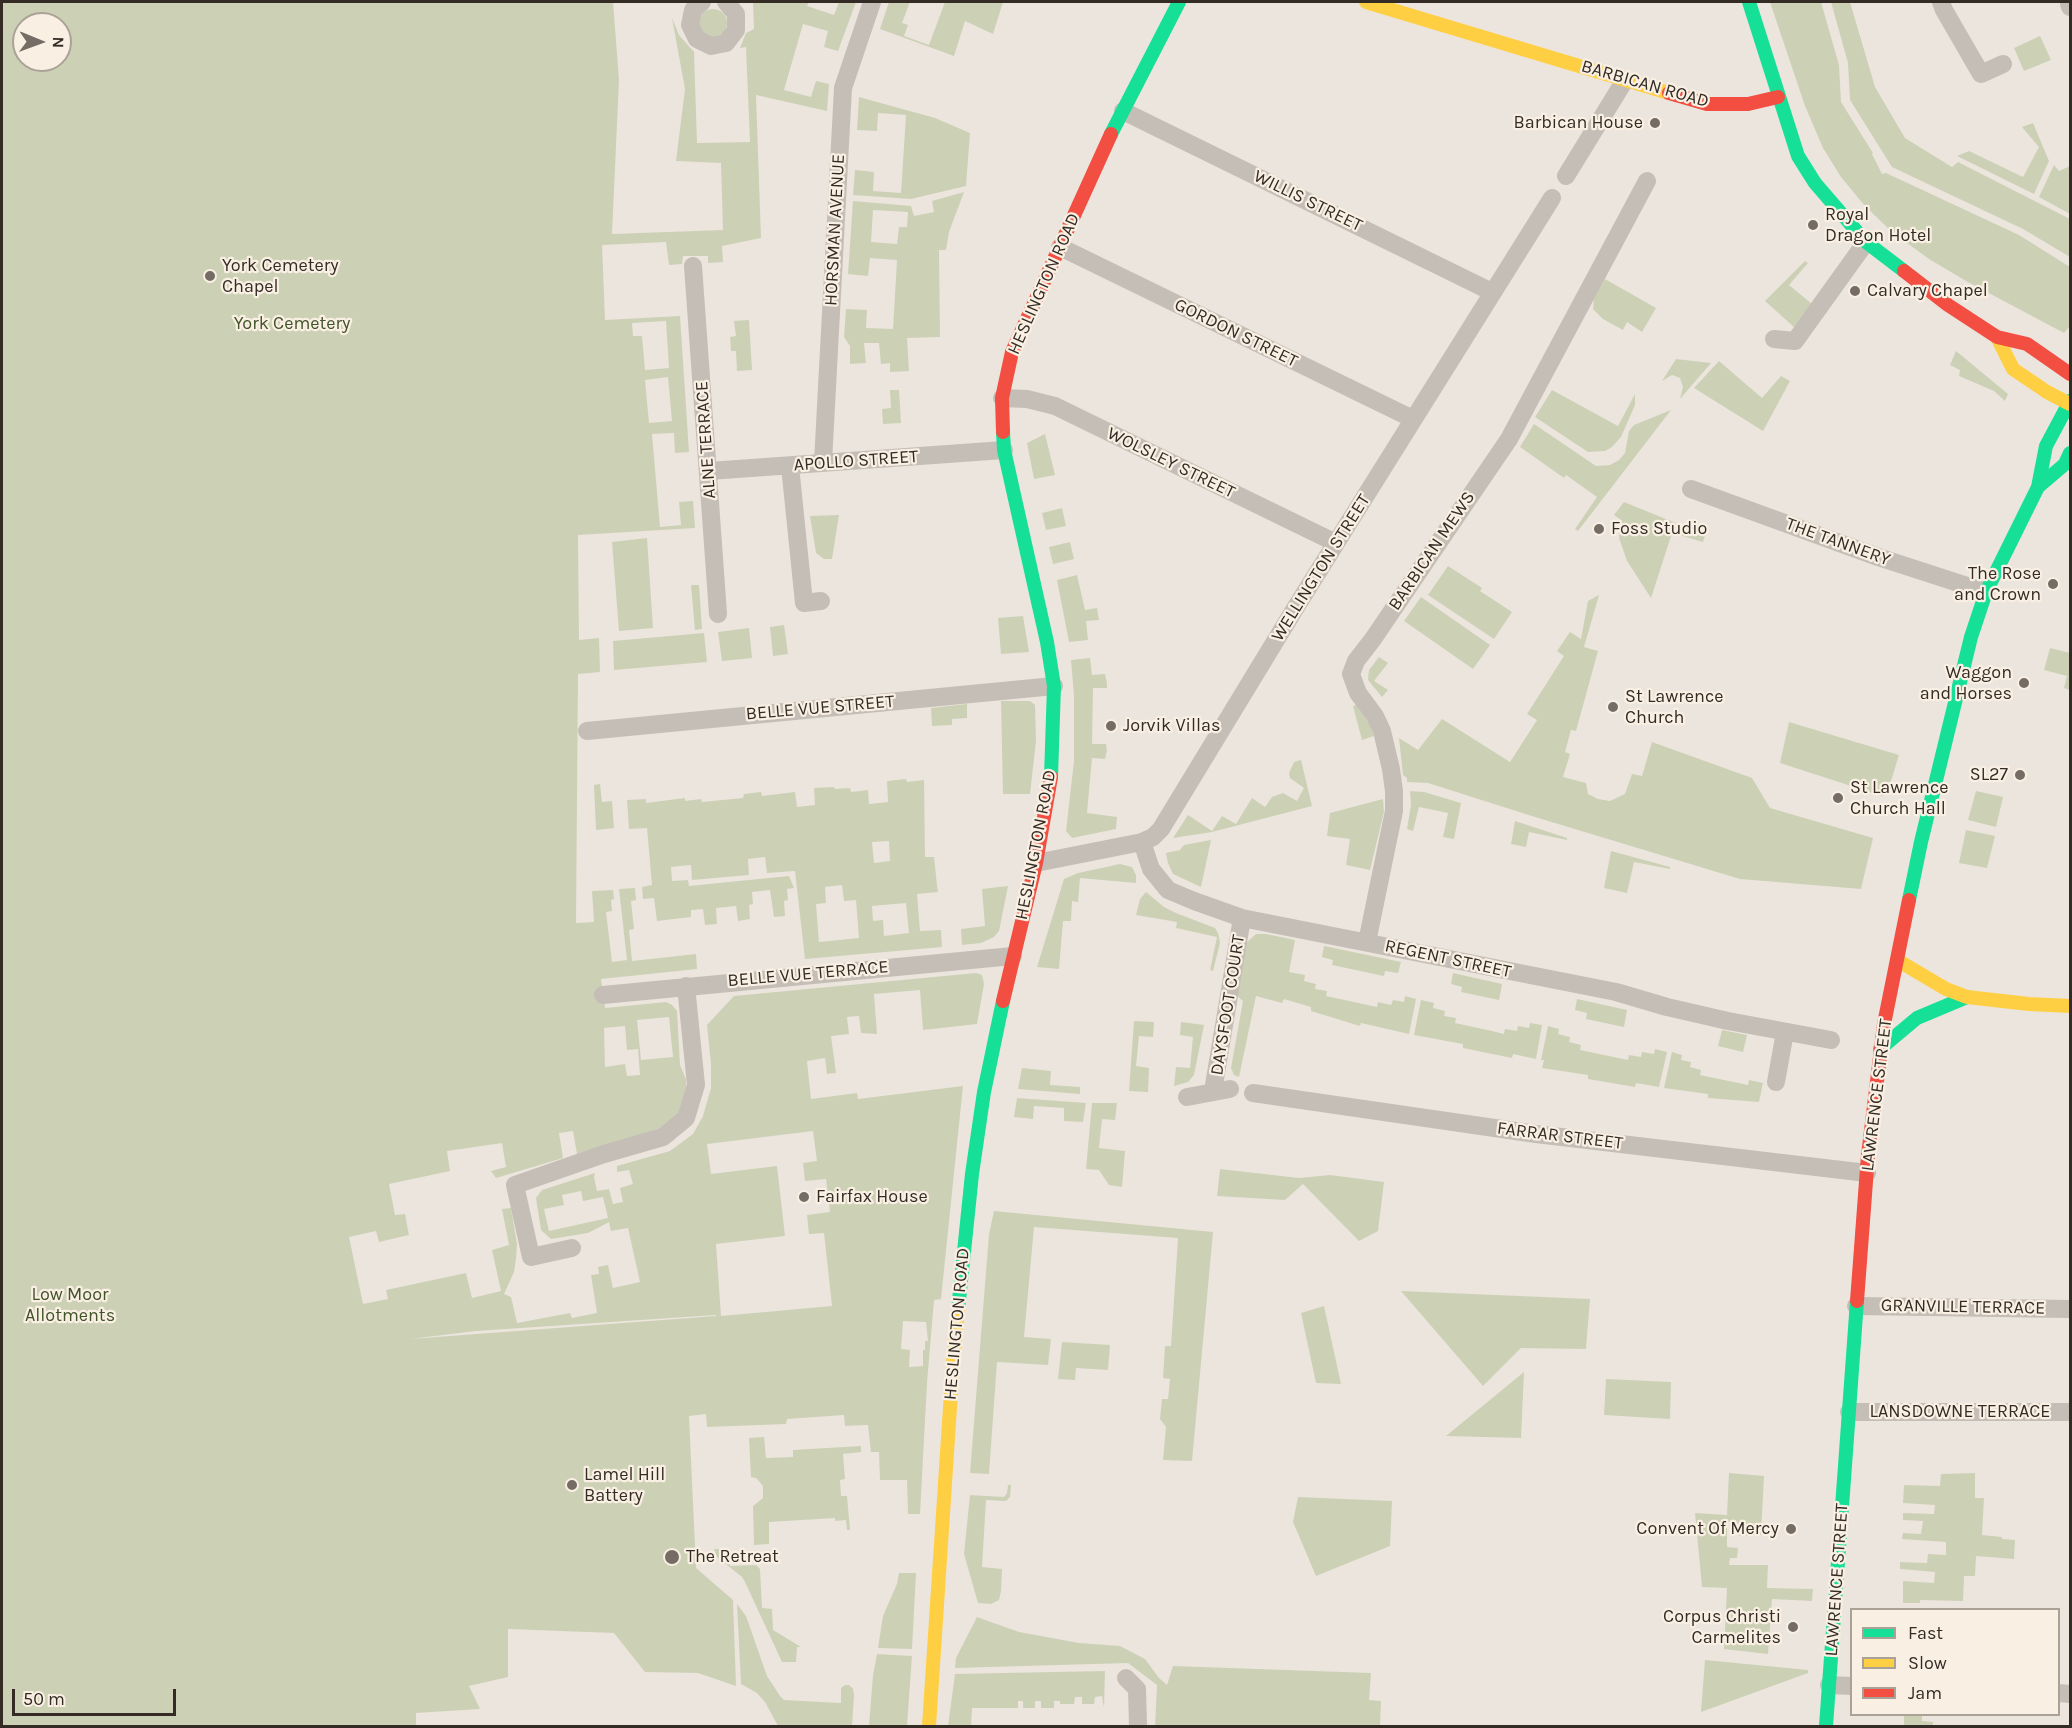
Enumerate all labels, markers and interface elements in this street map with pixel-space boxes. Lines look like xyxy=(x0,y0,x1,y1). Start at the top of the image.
north arrow xyxy=(12,12,72,72)
text: N xyxy=(49,36,68,48)
street label: BARBICAN ROAD xyxy=(1579,55,1711,113)
place label: Barbican House xyxy=(1514,112,1643,134)
marker: Barbican House xyxy=(1648,116,1662,130)
street label: HORSMAN AVENUE xyxy=(820,154,850,306)
street label: WILLIS STREET xyxy=(1250,165,1366,237)
place label: Royal Dragon Hotel xyxy=(1825,204,1931,246)
street label: HESLINGTON ROAD xyxy=(1003,210,1085,358)
marker: Royal Dragon Hotel xyxy=(1806,218,1820,232)
place label: York Cemetery Chapel xyxy=(222,255,339,298)
marker: York Cemetery Chapel xyxy=(203,269,217,283)
place label: Calvary Chapel xyxy=(1867,280,1988,302)
marker: Calvary Chapel xyxy=(1848,284,1862,298)
street label: GORDON STREET xyxy=(1171,294,1301,372)
park label: York Cemetery xyxy=(234,313,350,335)
street label: ALNE TERRACE xyxy=(691,380,721,500)
street label: WOLSLEY STREET xyxy=(1103,423,1239,503)
street label: APOLLO STREET xyxy=(793,446,919,476)
street label: BARBICAN MEWS xyxy=(1384,487,1480,615)
street label: WELLINGTON STREET xyxy=(1267,490,1375,646)
street label: THE TANNERY xyxy=(1783,513,1893,571)
place label: Foss Studio xyxy=(1611,518,1707,540)
marker: Foss Studio xyxy=(1592,522,1606,536)
place label: The Rose and Crown xyxy=(1954,563,2041,606)
marker: The Rose and Crown xyxy=(2046,577,2060,591)
place label: Waggon and Horses xyxy=(1920,662,2012,704)
marker: Waggon and Horses xyxy=(2017,676,2031,690)
place label: St Lawrence Church xyxy=(1625,686,1723,728)
street label: BELLE VUE STREET xyxy=(745,691,895,725)
marker: St Lawrence Church xyxy=(1606,700,1620,714)
place label: Jorvik Villas xyxy=(1123,715,1220,737)
marker: Jorvik Villas xyxy=(1104,719,1118,733)
place label: SL27 xyxy=(1970,764,2008,786)
street label: HESLINGTON ROAD xyxy=(1011,768,1061,922)
marker: SL27 xyxy=(2013,768,2027,782)
place label: St Lawrence Church Hall xyxy=(1850,777,1948,820)
marker: St Lawrence Church Hall xyxy=(1831,791,1845,805)
street label: DAYSFOOT COURT xyxy=(1206,933,1250,1077)
street label: REGENT STREET xyxy=(1383,935,1513,983)
street label: BELLE VUE TERRACE xyxy=(727,956,889,992)
street label: LAWRENCE STREET xyxy=(1857,1018,1897,1172)
street label: FARRAR STREET xyxy=(1496,1118,1624,1154)
place label: Fairfax House xyxy=(816,1186,928,1208)
marker: Fairfax House xyxy=(797,1190,811,1204)
street label: HESLINGTON ROAD xyxy=(940,1247,974,1401)
park label: Low Moor Allotments xyxy=(25,1284,115,1326)
street label: GRANVILLE TERRACE xyxy=(1881,1295,2045,1319)
street label: LANSDOWNE TERRACE xyxy=(1870,1401,2050,1423)
place label: Lamel Hill Battery xyxy=(584,1464,665,1506)
marker: Lamel Hill Battery xyxy=(565,1478,579,1492)
street label: LAWRENCE STREET xyxy=(1821,1503,1853,1657)
place label: Convent Of Mercy xyxy=(1636,1518,1779,1540)
marker: Convent Of Mercy xyxy=(1784,1522,1798,1536)
place label: The Retreat xyxy=(686,1546,779,1568)
marker: The Retreat xyxy=(663,1548,681,1566)
place label: Corpus Christi Carmelites xyxy=(1663,1606,1781,1648)
legend xyxy=(1850,1608,2060,1716)
marker: Corpus Christi Carmelites xyxy=(1786,1620,1800,1634)
text: Fast xyxy=(1908,1622,1943,1644)
text: Slow xyxy=(1908,1652,1947,1674)
scale bar xyxy=(15,1677,178,1715)
text: Jam xyxy=(1908,1682,1942,1704)
text: 50 m xyxy=(23,1688,65,1710)

